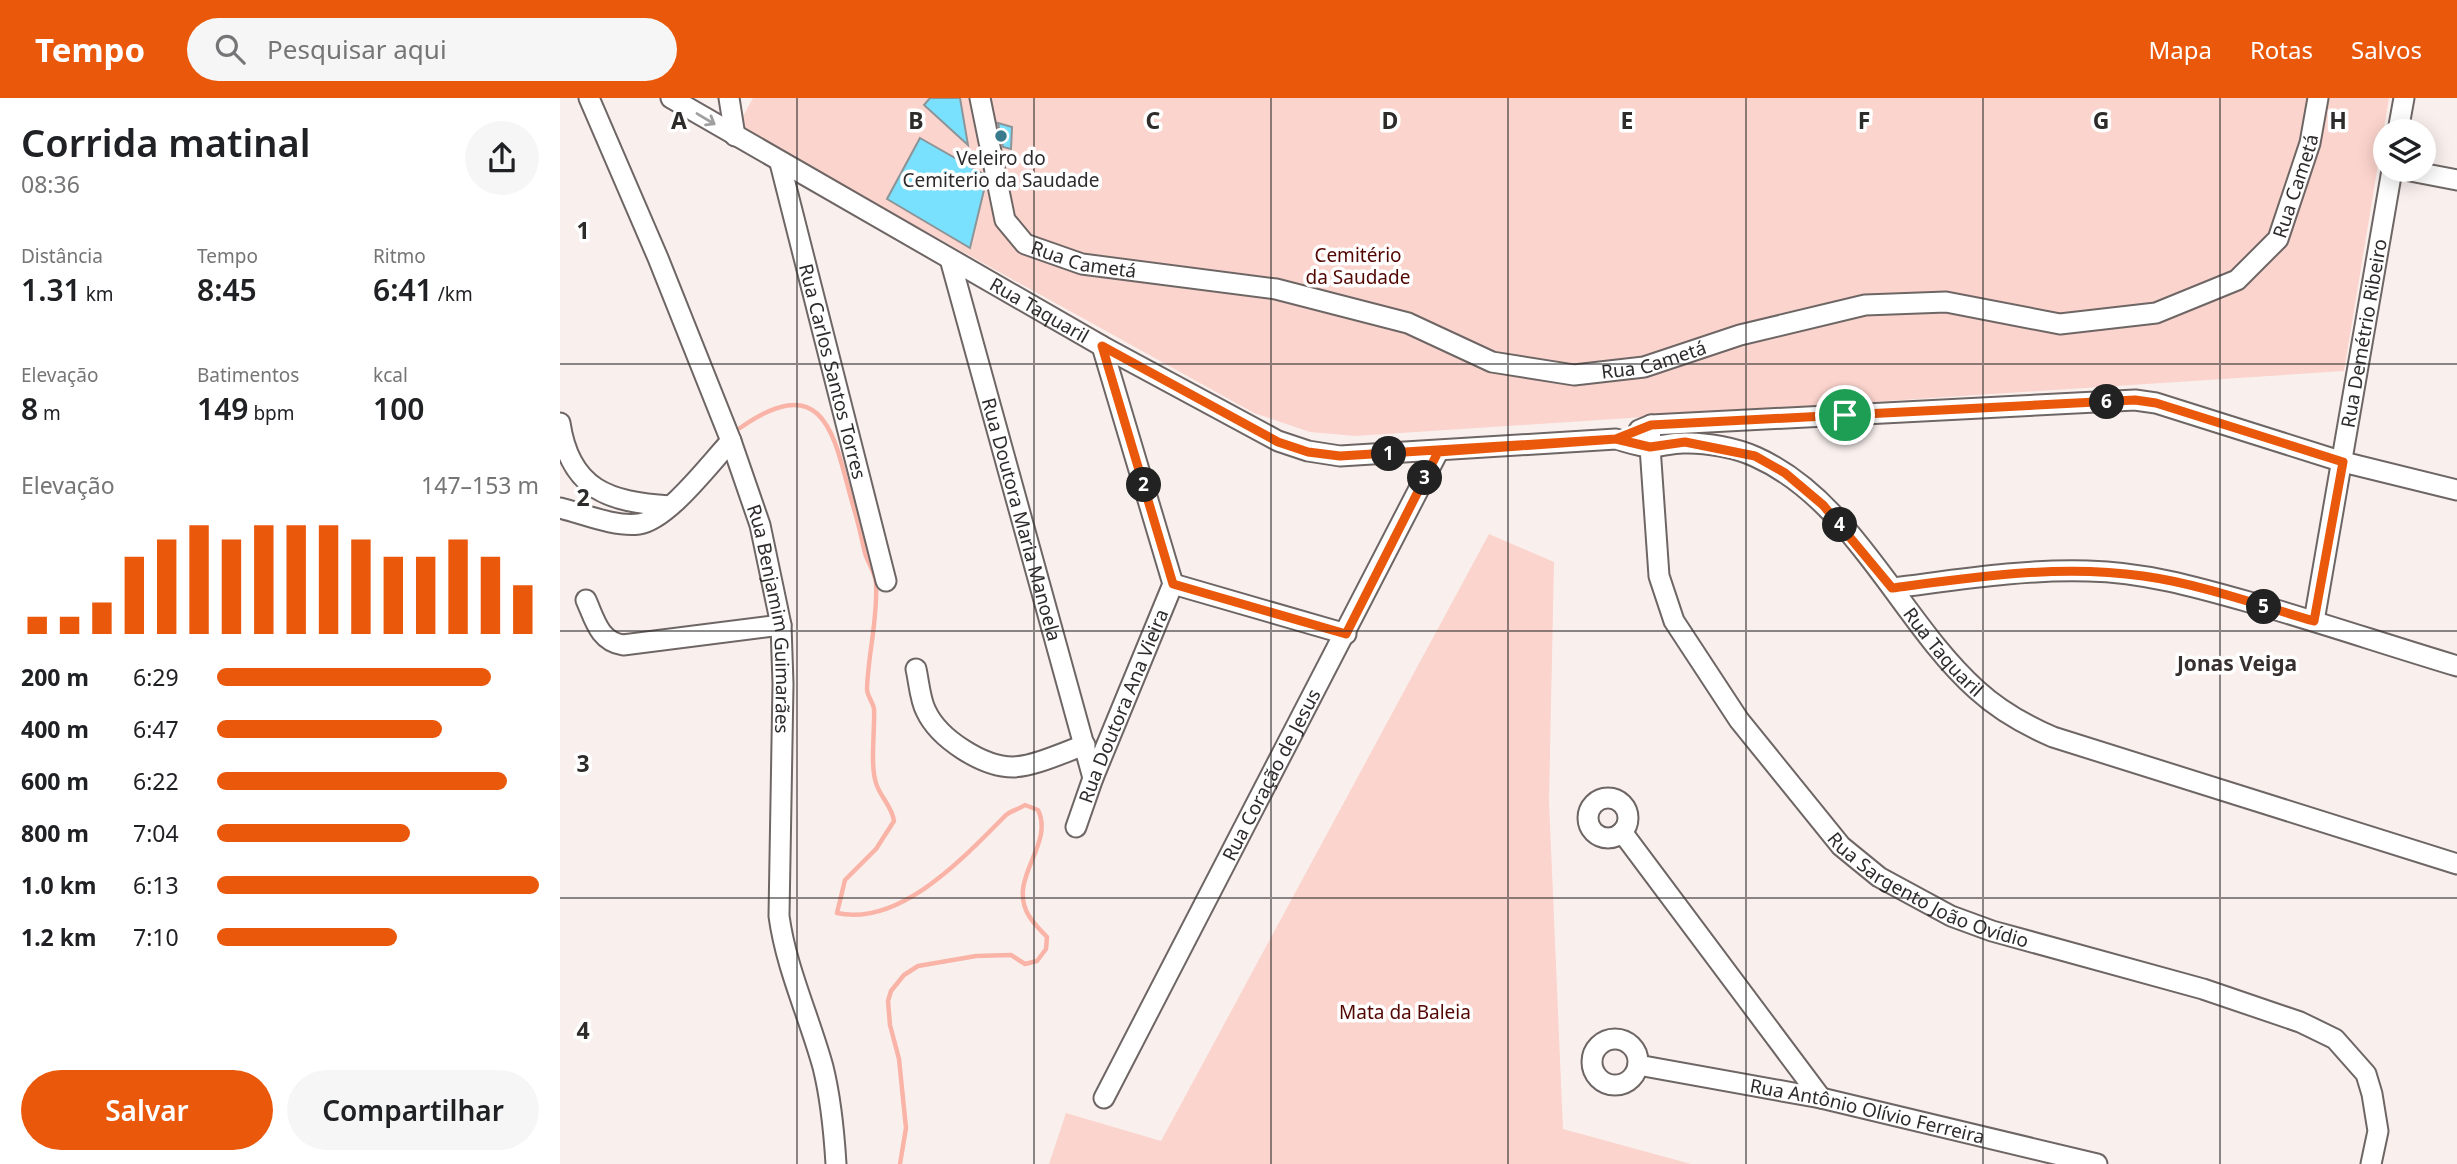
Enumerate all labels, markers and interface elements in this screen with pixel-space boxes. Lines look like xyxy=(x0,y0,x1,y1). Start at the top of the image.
search box xyxy=(187,18,677,81)
text: Tempo xyxy=(35,27,145,72)
icon: search xyxy=(211,30,249,68)
text: Pesquisar aqui xyxy=(267,31,447,67)
text: Mapa xyxy=(2148,33,2212,66)
text: Rotas xyxy=(2250,33,2313,66)
text: Salvos xyxy=(2351,33,2422,66)
text: A xyxy=(671,104,687,136)
text: B xyxy=(908,104,924,136)
text: C xyxy=(1146,104,1161,136)
text: D xyxy=(1382,104,1398,136)
text: E xyxy=(1621,104,1633,136)
text: F xyxy=(1858,104,1870,136)
text: G xyxy=(2093,104,2109,136)
text: H xyxy=(2329,104,2347,136)
one-way arrow xyxy=(696,113,716,127)
text: Corrida matinal xyxy=(21,116,310,168)
map controls xyxy=(2373,119,2436,182)
button: layers xyxy=(2373,119,2436,182)
button: share xyxy=(465,121,539,195)
marker: Veleiro do Cemiterio da Saudade xyxy=(993,128,1009,144)
street label: Rua Cametá xyxy=(2266,132,2324,241)
place label: Veleiro do Cemiterio da Saudade xyxy=(902,145,1100,193)
text: 08:36 xyxy=(21,168,80,200)
text: 1 xyxy=(576,214,590,246)
street label: Rua Cametá xyxy=(1028,234,1138,284)
street label: Rua Demétrio Ribeiro xyxy=(2335,237,2393,430)
park label: Cemitério da Saudade xyxy=(1306,242,1410,290)
text: Distância xyxy=(21,243,103,269)
text: Tempo xyxy=(197,243,258,269)
text: Ritmo xyxy=(373,243,426,269)
street label: Rua Carlos Santos Torres xyxy=(793,261,873,482)
text: 1.31 xyxy=(21,269,81,310)
text: 8:45 xyxy=(197,269,257,310)
text: 6:41 xyxy=(373,269,433,310)
street label: Rua Taquaril xyxy=(985,271,1094,349)
text: km xyxy=(81,281,114,307)
text: /km xyxy=(433,281,473,307)
street label: Rua Cametá xyxy=(1600,334,1710,385)
text: Elevação xyxy=(21,362,98,388)
text: Batimentos xyxy=(197,362,299,388)
text: kcal xyxy=(373,362,408,388)
pin: 6 xyxy=(2090,384,2124,420)
pin xyxy=(1815,385,1875,445)
text: 8 xyxy=(21,388,38,429)
text: 149 xyxy=(197,388,248,429)
text: 100 xyxy=(373,388,424,429)
text: 6 xyxy=(2101,388,2112,414)
street label: Rua Doutora Maria Manoela xyxy=(976,395,1068,644)
icon: arrive xyxy=(1826,396,1864,434)
text: m xyxy=(38,400,61,426)
text: bpm xyxy=(248,400,295,426)
pin: 1 xyxy=(1372,436,1406,472)
text: 1 xyxy=(1383,440,1394,466)
pin: 3 xyxy=(1408,460,1442,496)
text: 3 xyxy=(1419,464,1430,490)
pin: 2 xyxy=(1126,468,1162,502)
text: Elevação xyxy=(21,469,115,501)
text: 147–153 m xyxy=(421,469,539,501)
text: 2 xyxy=(1138,471,1149,497)
text: 2 xyxy=(576,481,590,513)
street label: Rua Benjamim Guimarães xyxy=(741,501,796,734)
pin: 4 xyxy=(1822,508,1858,542)
text: 4 xyxy=(1834,511,1845,537)
pin: 5 xyxy=(2246,589,2282,624)
text: 5 xyxy=(2258,593,2269,619)
street label: Rua Taquaril xyxy=(1897,602,1989,703)
street label: Rua Doutora Ana Vieira xyxy=(1072,605,1174,806)
district label: Jonas Veiga xyxy=(2175,649,2297,677)
text: 200 m xyxy=(21,661,89,693)
text: 6:29 xyxy=(133,661,179,693)
street label: Rua Coração de Jesus xyxy=(1216,684,1326,865)
text: 400 m xyxy=(21,713,89,745)
text: 6:47 xyxy=(133,713,179,745)
text: 3 xyxy=(576,747,590,779)
text: 600 m xyxy=(21,765,89,797)
text: 6:22 xyxy=(133,765,179,797)
text: 800 m xyxy=(21,817,89,849)
text: 7:04 xyxy=(133,817,179,849)
street label: Rua Sargento João Ovídio xyxy=(1822,826,2032,953)
text: 1.0 km xyxy=(21,869,96,901)
text: 6:13 xyxy=(133,869,179,901)
text: 1.2 km xyxy=(21,921,96,953)
text: 7:10 xyxy=(133,921,179,953)
park label: Mata da Baleia xyxy=(1339,999,1471,1025)
text: 4 xyxy=(576,1014,590,1046)
button: Salvar xyxy=(21,1070,273,1150)
button: Compartilhar xyxy=(287,1070,539,1150)
street label: Rua Antônio Olívio Ferreira xyxy=(1748,1072,1987,1150)

